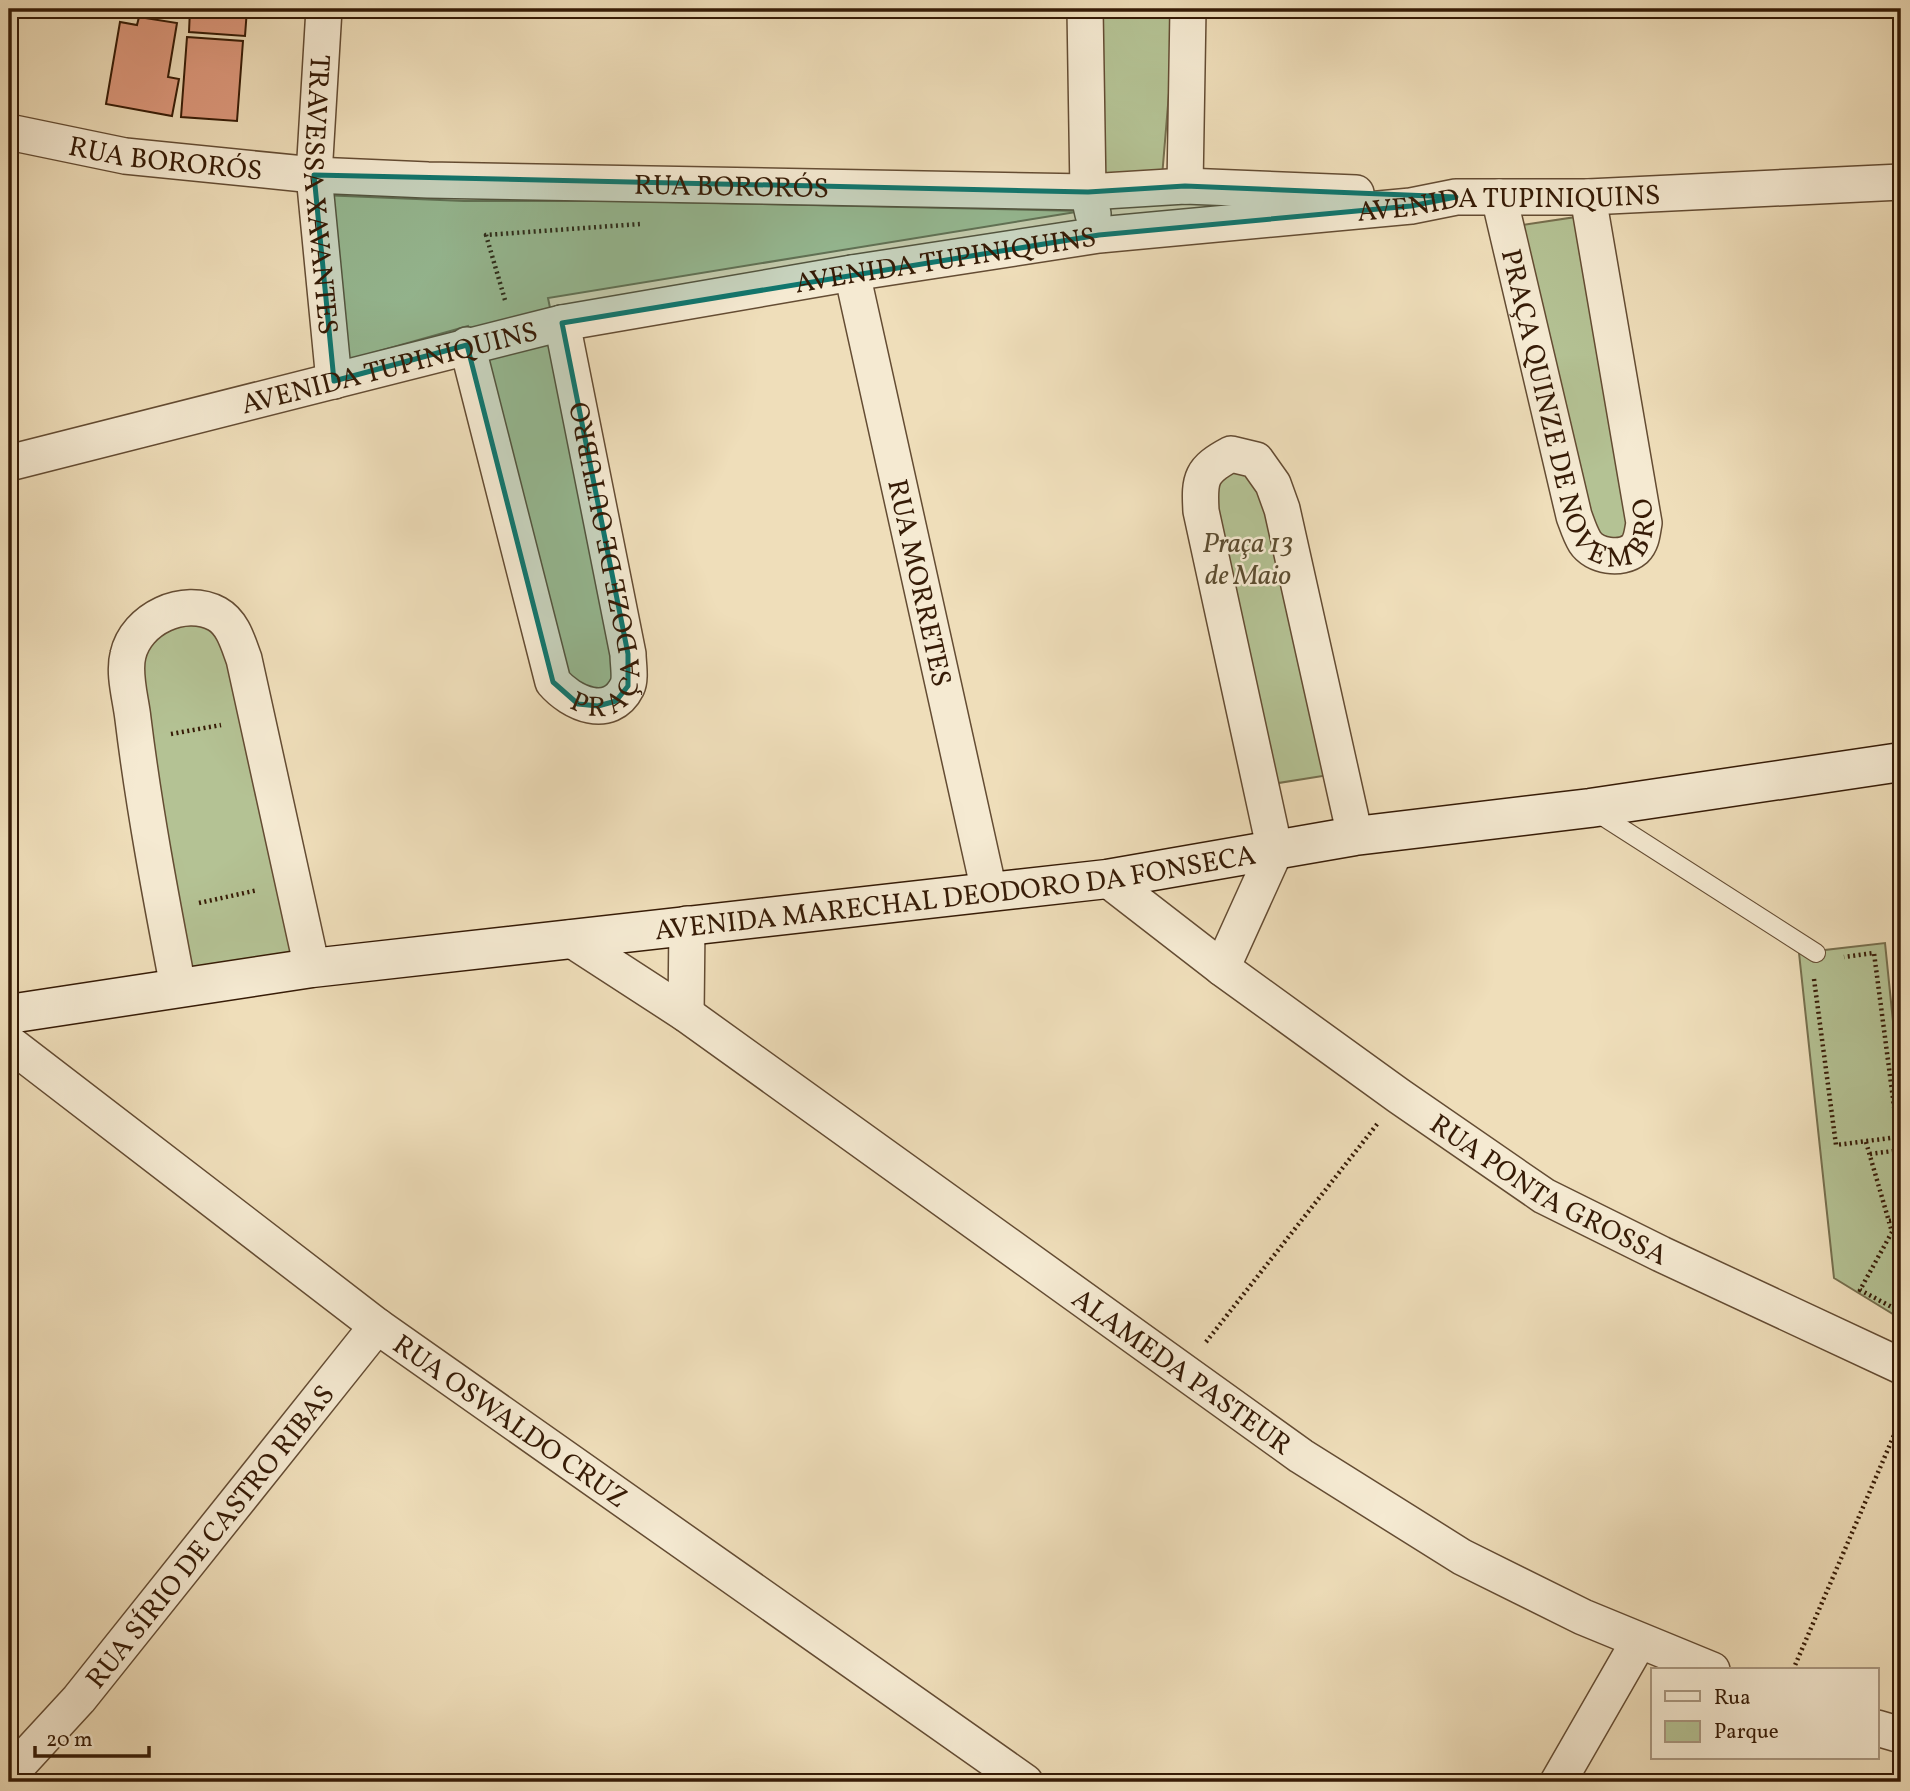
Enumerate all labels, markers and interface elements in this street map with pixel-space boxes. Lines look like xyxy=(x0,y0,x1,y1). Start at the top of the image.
street label: TRAVESSA XAVANTES xyxy=(292,53,346,336)
street label: RUA BORORÓS xyxy=(65,128,264,192)
street label: RUA BORORÓS xyxy=(634,167,829,209)
street label: AVENIDA TUPINIQUINS xyxy=(1355,177,1661,233)
street label: AVENIDA TUPINIQUINS xyxy=(792,219,1099,305)
street label: PRAÇA QUINZE DE NOVEMBRO xyxy=(1490,245,1666,579)
street label: AVENIDA TUPINIQUINS xyxy=(237,313,542,425)
street label: PRAÇA DOZE DE OUTUBRO xyxy=(542,363,594,717)
text: PRAÇA DOZE DE OUTUBRO xyxy=(561,398,651,728)
street label: RUA MORRETES xyxy=(876,476,960,690)
park label: Praça 13 de Maio xyxy=(1202,525,1294,596)
street label: AVENIDA MARECHAL DEODORO DA FONSECA xyxy=(653,837,1259,952)
street label: RUA PONTA GROSSA xyxy=(1421,1106,1674,1276)
street label: ALAMEDA PASTEUR xyxy=(1063,1280,1299,1465)
street label: RUA OSWALDO CRUZ xyxy=(384,1326,635,1518)
street label: RUA SÍRIO DE CASTRO RIBAS xyxy=(78,1377,345,1698)
legend xyxy=(1651,1668,1878,1760)
text: Rua xyxy=(1714,1684,1751,1713)
scale bar xyxy=(35,1714,149,1758)
text: Parque xyxy=(1714,1718,1779,1747)
text: 20 m xyxy=(46,1726,92,1755)

